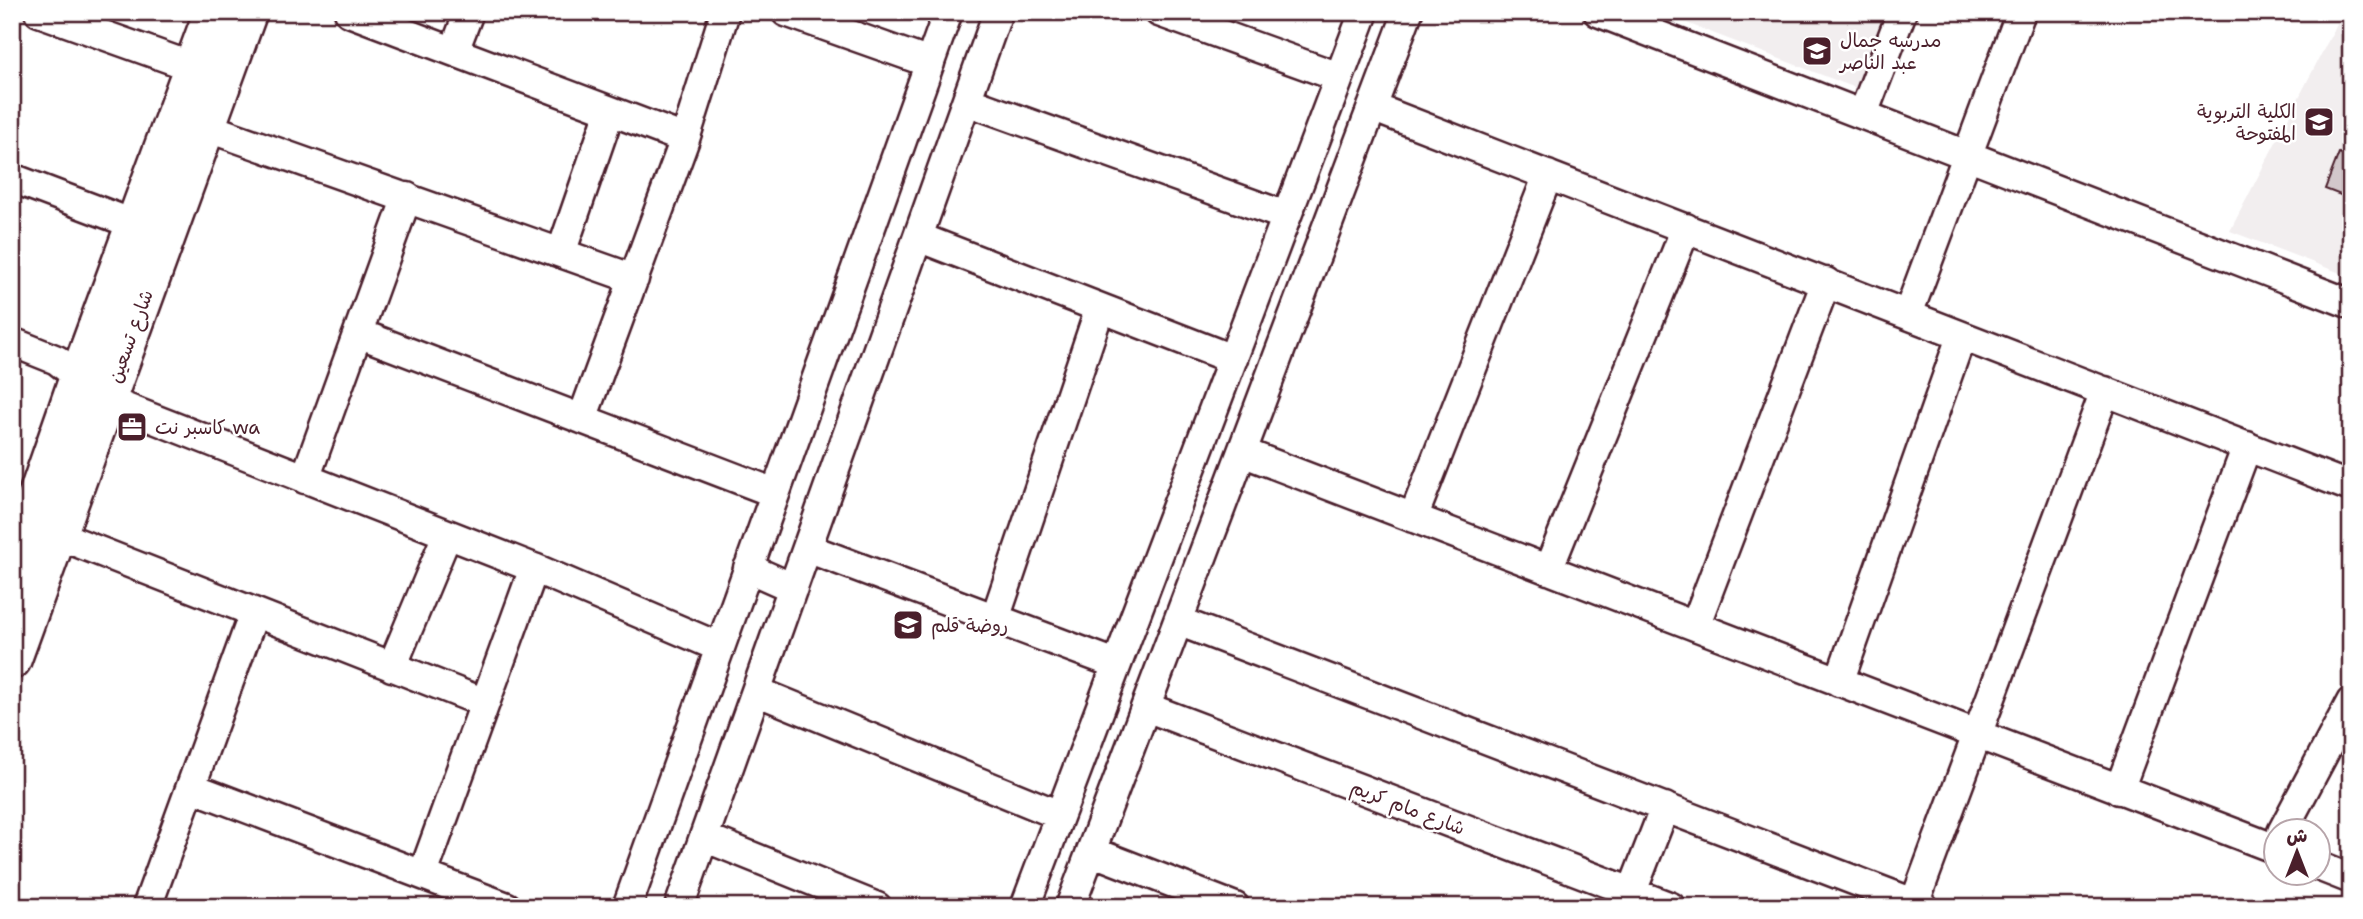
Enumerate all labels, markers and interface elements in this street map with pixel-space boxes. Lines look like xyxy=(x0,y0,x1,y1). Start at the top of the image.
place label: مدرسه جمال عبد الناصر xyxy=(1838,28,1941,75)
school or university icon: مدرسه جمال عبد الناصر xyxy=(1800,34,1834,68)
place label: الكلية التربوية المفتوحة xyxy=(2197,99,2296,146)
school or university icon: الكلية التربوية المفتوحة xyxy=(2302,105,2336,139)
street label: شارع تسعين xyxy=(102,286,160,387)
office icon: كاسبر نت wa xyxy=(115,410,149,444)
place label: كاسبر نت wa xyxy=(155,415,260,440)
school or university icon: روضة قلم xyxy=(891,608,925,642)
place label: روضة قلم xyxy=(931,613,1008,640)
street label: شارع مام كريم xyxy=(1346,774,1469,843)
north arrow xyxy=(2262,818,2332,888)
text: ش xyxy=(2287,823,2308,848)

